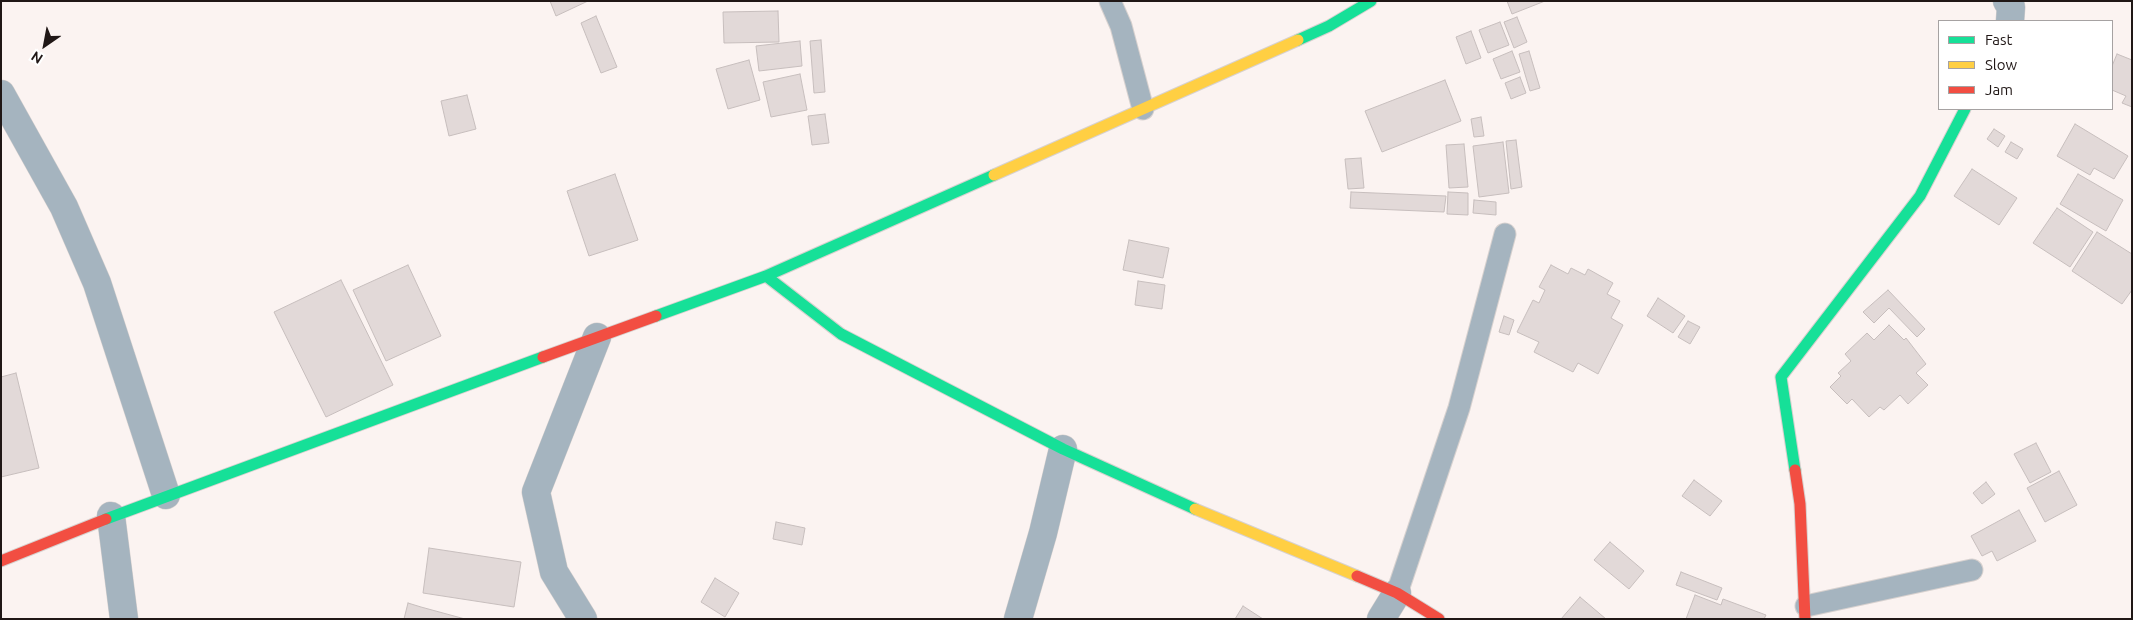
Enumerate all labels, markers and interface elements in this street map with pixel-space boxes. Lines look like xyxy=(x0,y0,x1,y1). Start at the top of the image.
north arrow xyxy=(20,20,70,70)
legend xyxy=(1938,20,2113,110)
text: Fast xyxy=(1985,31,2012,48)
text: N xyxy=(28,48,46,67)
text: Slow xyxy=(1985,56,2017,73)
text: Jam xyxy=(1985,81,2013,98)

